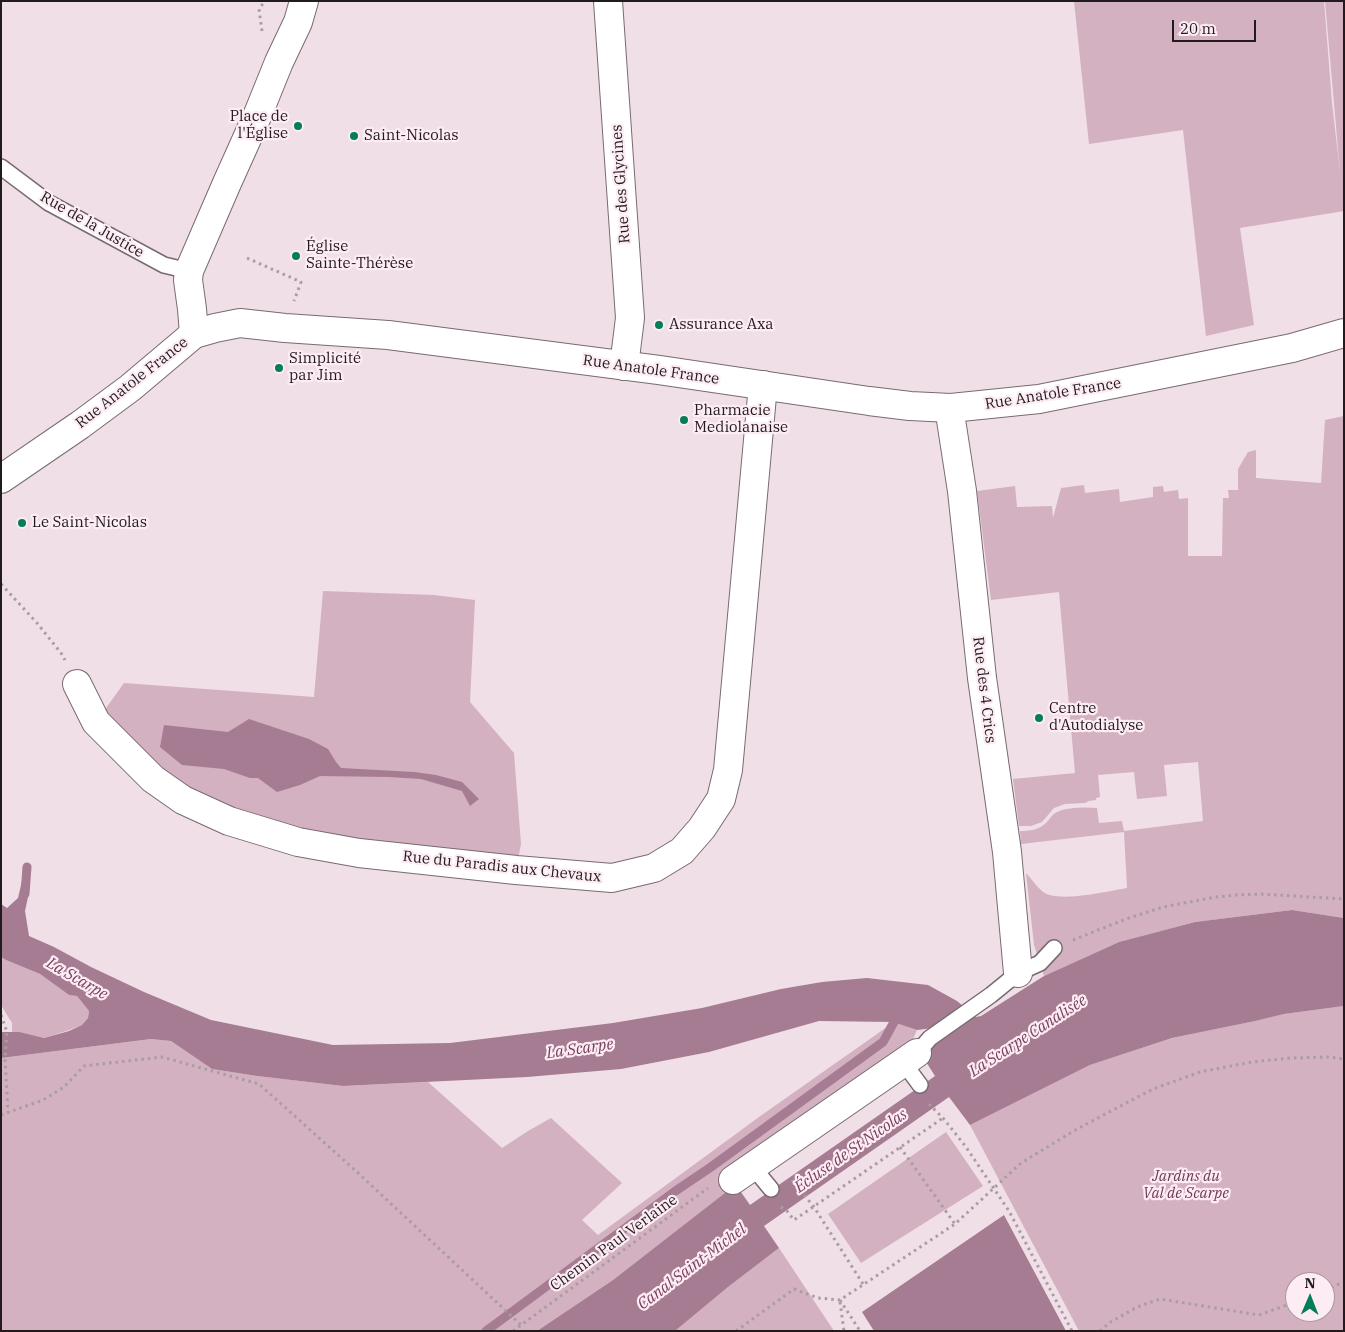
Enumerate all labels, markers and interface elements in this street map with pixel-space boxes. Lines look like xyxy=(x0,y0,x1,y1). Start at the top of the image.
scale bar xyxy=(1175,10,1259,42)
text: 20 m xyxy=(1180,19,1216,38)
place label: Place de l'Église xyxy=(230,108,288,143)
marker: Place de l'Église xyxy=(292,120,304,132)
street label: Rue des Glycines xyxy=(608,124,634,244)
place label: Saint-Nicolas xyxy=(364,127,459,145)
marker: Saint-Nicolas xyxy=(348,130,360,142)
street label: Rue de la Justice xyxy=(37,188,147,262)
place label: Église Sainte-Thérèse xyxy=(306,238,413,273)
marker: Église Sainte-Thérèse xyxy=(290,250,302,262)
place label: Assurance Axa xyxy=(669,316,774,334)
marker: Assurance Axa xyxy=(653,319,665,331)
street label: Rue Anatole France xyxy=(72,334,192,432)
place label: Simplicité par Jim xyxy=(289,350,361,385)
street label: Rue Anatole France xyxy=(582,352,720,388)
marker: Simplicité par Jim xyxy=(273,362,285,374)
street label: Rue Anatole France xyxy=(984,374,1122,414)
place label: Pharmacie Mediolanaise xyxy=(694,402,788,437)
marker: Pharmacie Mediolanaise xyxy=(678,414,690,426)
place label: Le Saint-Nicolas xyxy=(32,514,147,532)
marker: Le Saint-Nicolas xyxy=(16,517,28,529)
street label: Rue des 4 Crics xyxy=(969,636,999,744)
place label: Centre d'Autodialyse xyxy=(1049,700,1143,735)
marker: Centre d'Autodialyse xyxy=(1033,712,1045,724)
street label: Rue du Paradis aux Chevaux xyxy=(402,848,602,886)
water label: La Scarpe xyxy=(43,954,111,1004)
water label: La Scarpe Canalisée xyxy=(966,991,1090,1081)
water label: La Scarpe xyxy=(545,1035,615,1063)
water label: Écluse de St Nicolas xyxy=(791,1105,911,1197)
park label: Jardins du Val de Scarpe xyxy=(1143,1168,1229,1203)
street label: Chemin Paul Verlaine xyxy=(547,1191,681,1295)
water label: Canal Saint-Michel xyxy=(634,1220,750,1314)
north arrow xyxy=(1285,1272,1335,1322)
text: N xyxy=(1305,1274,1316,1292)

